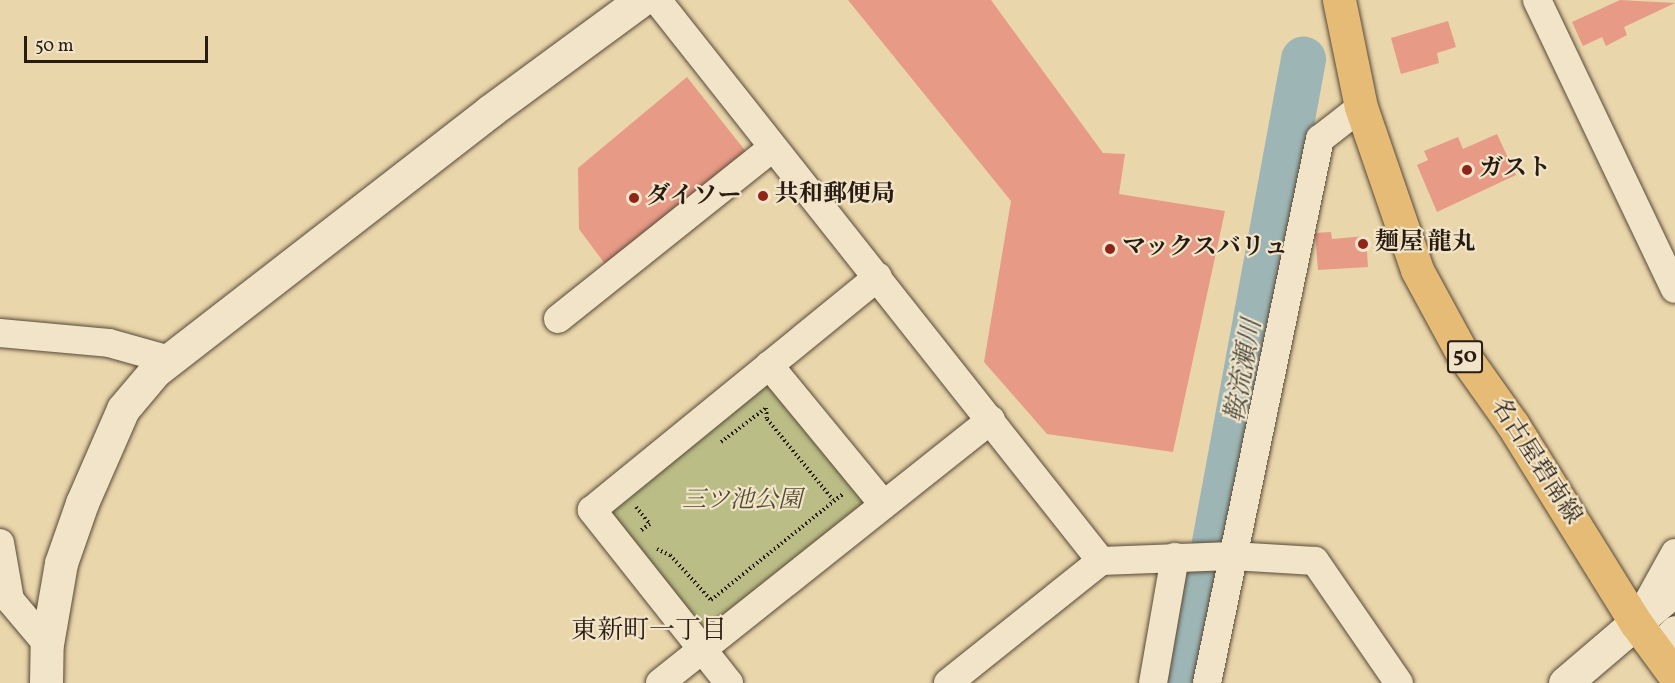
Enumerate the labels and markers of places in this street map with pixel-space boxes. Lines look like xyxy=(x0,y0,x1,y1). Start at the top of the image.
place label: ガスト xyxy=(1479,156,1551,184)
marker: ガスト xyxy=(1460,163,1474,177)
place label: 共和郵便局 xyxy=(775,182,895,210)
place label: ダイソー xyxy=(646,184,742,212)
marker: 共和郵便局 xyxy=(756,189,770,203)
marker: ダイソー xyxy=(627,191,641,205)
place label: 麺屋 龍丸 xyxy=(1375,230,1476,258)
place label: マックスバリュ xyxy=(1122,235,1290,263)
marker: 麺屋 龍丸 xyxy=(1356,237,1370,251)
marker: マックスバリュ xyxy=(1103,242,1117,256)

